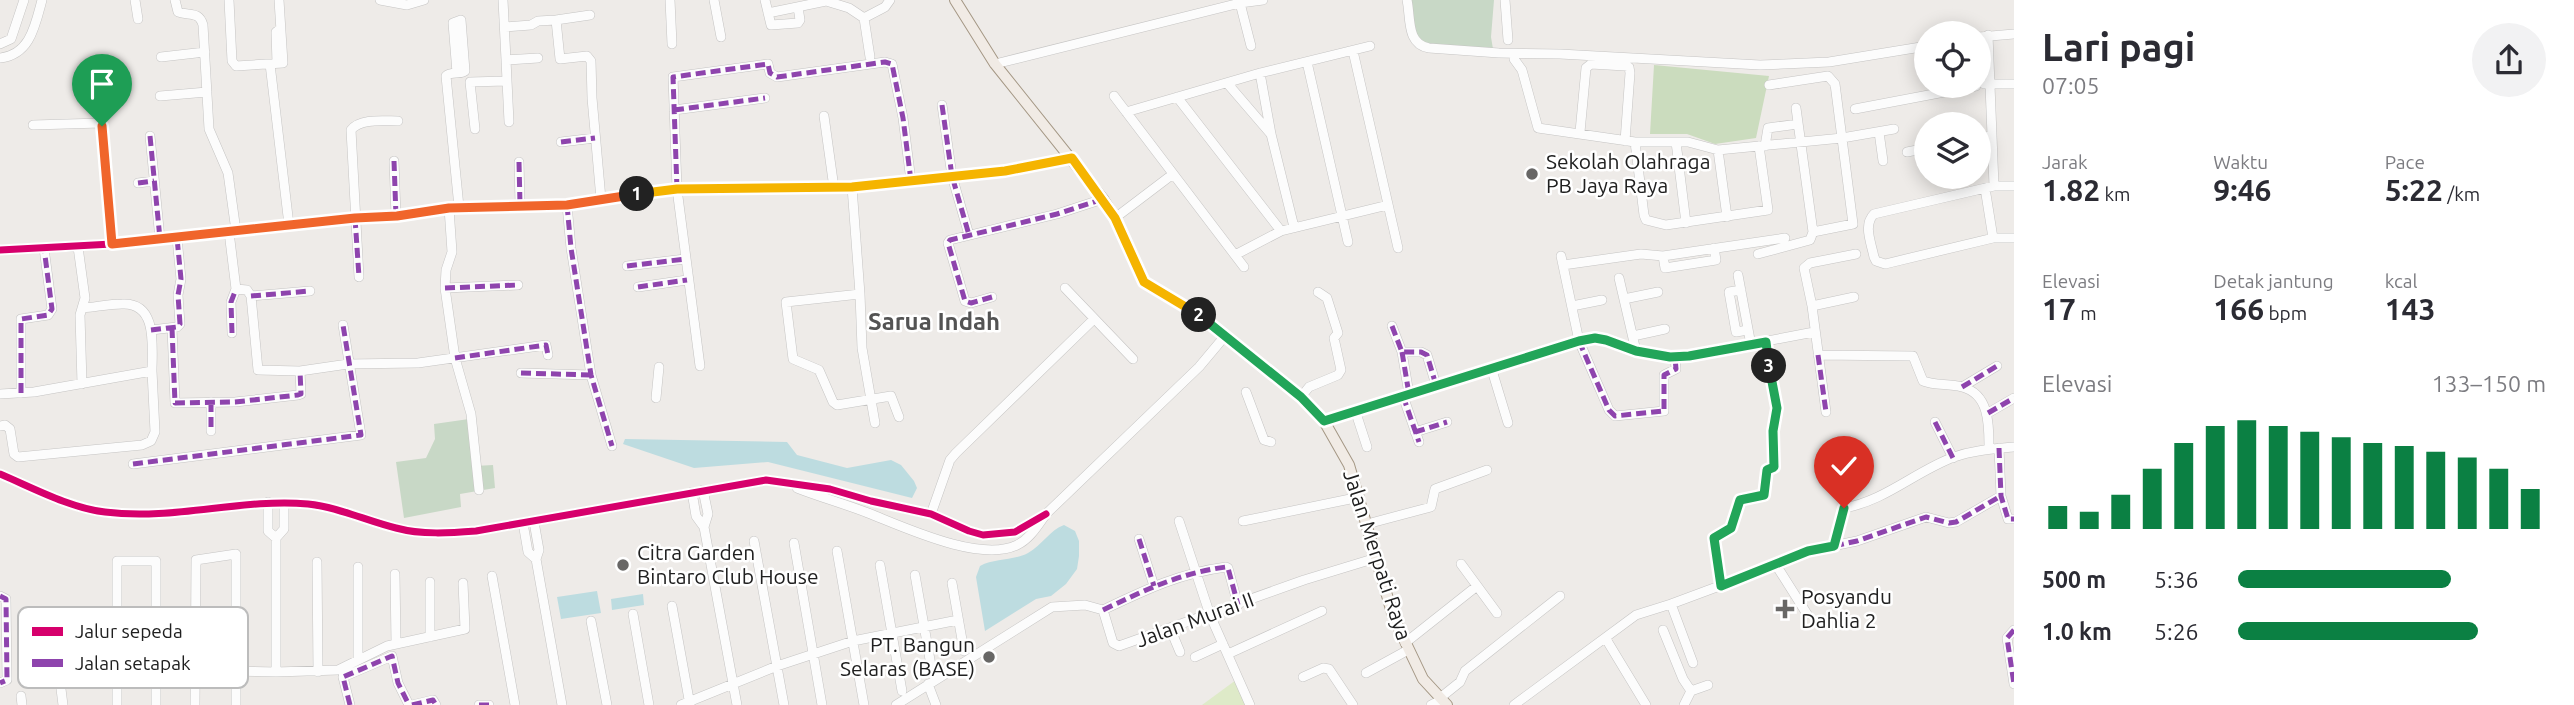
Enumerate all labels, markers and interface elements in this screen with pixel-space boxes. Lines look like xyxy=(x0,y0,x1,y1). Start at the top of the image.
map controls xyxy=(1914,21,1991,189)
button: locate xyxy=(1914,21,1991,98)
button: share xyxy=(2472,23,2546,97)
text: Lari pagi xyxy=(2042,26,2195,68)
pin xyxy=(72,54,132,126)
icon: arrive xyxy=(83,65,121,103)
text: 07:05 xyxy=(2042,73,2100,98)
button: layers xyxy=(1914,112,1991,189)
place label: Sekolah Olahraga PB Jaya Raya xyxy=(1546,149,1710,197)
text: Jarak xyxy=(2042,151,2088,173)
text: Waktu xyxy=(2213,151,2268,173)
text: Pace xyxy=(2385,151,2425,173)
marker: Sekolah Olahraga PB Jaya Raya xyxy=(1524,166,1540,182)
text: 1.82 xyxy=(2042,173,2100,207)
text: 9:46 xyxy=(2213,173,2271,207)
text: 5:22 xyxy=(2385,173,2443,207)
pin: 1 xyxy=(620,176,654,212)
text: 1 xyxy=(631,182,642,204)
text: km xyxy=(2100,183,2130,205)
text: /km xyxy=(2443,183,2480,205)
text: Elevasi xyxy=(2042,270,2100,292)
text: Detak jantung xyxy=(2213,270,2334,292)
text: kcal xyxy=(2385,270,2417,292)
text: 17 xyxy=(2042,292,2076,326)
text: 166 xyxy=(2213,292,2264,326)
text: 143 xyxy=(2385,292,2435,326)
pin: 2 xyxy=(1182,298,1216,332)
text: m xyxy=(2076,302,2097,324)
text: bpm xyxy=(2264,302,2307,324)
text: 2 xyxy=(1193,303,1204,325)
district label: Sarua Indah xyxy=(868,308,1000,335)
pin: 3 xyxy=(1752,348,1786,384)
text: 3 xyxy=(1763,354,1774,376)
text: Elevasi xyxy=(2042,371,2112,396)
text: 133–150 m xyxy=(2432,371,2546,396)
pin xyxy=(1814,436,1874,508)
icon: check xyxy=(1825,447,1863,485)
street label: Jalan Merpati Raya xyxy=(1339,466,1417,643)
place label: Citra Garden Bintaro Club House xyxy=(637,540,819,588)
marker: Citra Garden Bintaro Club House xyxy=(615,557,631,573)
text: 500 m xyxy=(2042,567,2106,592)
text: 5:36 xyxy=(2154,567,2199,592)
place label: Posyandu Dahlia 2 xyxy=(1801,584,1892,632)
street label: Jalan Murai II xyxy=(1132,587,1257,652)
marker: Posyandu Dahlia 2 xyxy=(1775,599,1795,619)
legend xyxy=(18,607,248,688)
text: 1.0 km xyxy=(2042,619,2112,644)
text: 5:26 xyxy=(2154,619,2199,644)
text: Jalur sepeda xyxy=(75,620,183,642)
place label: PT. Bangun Selaras (BASE) xyxy=(840,632,975,680)
marker: PT. Bangun Selaras (BASE) xyxy=(981,649,997,665)
text: Jalan setapak xyxy=(75,652,191,674)

